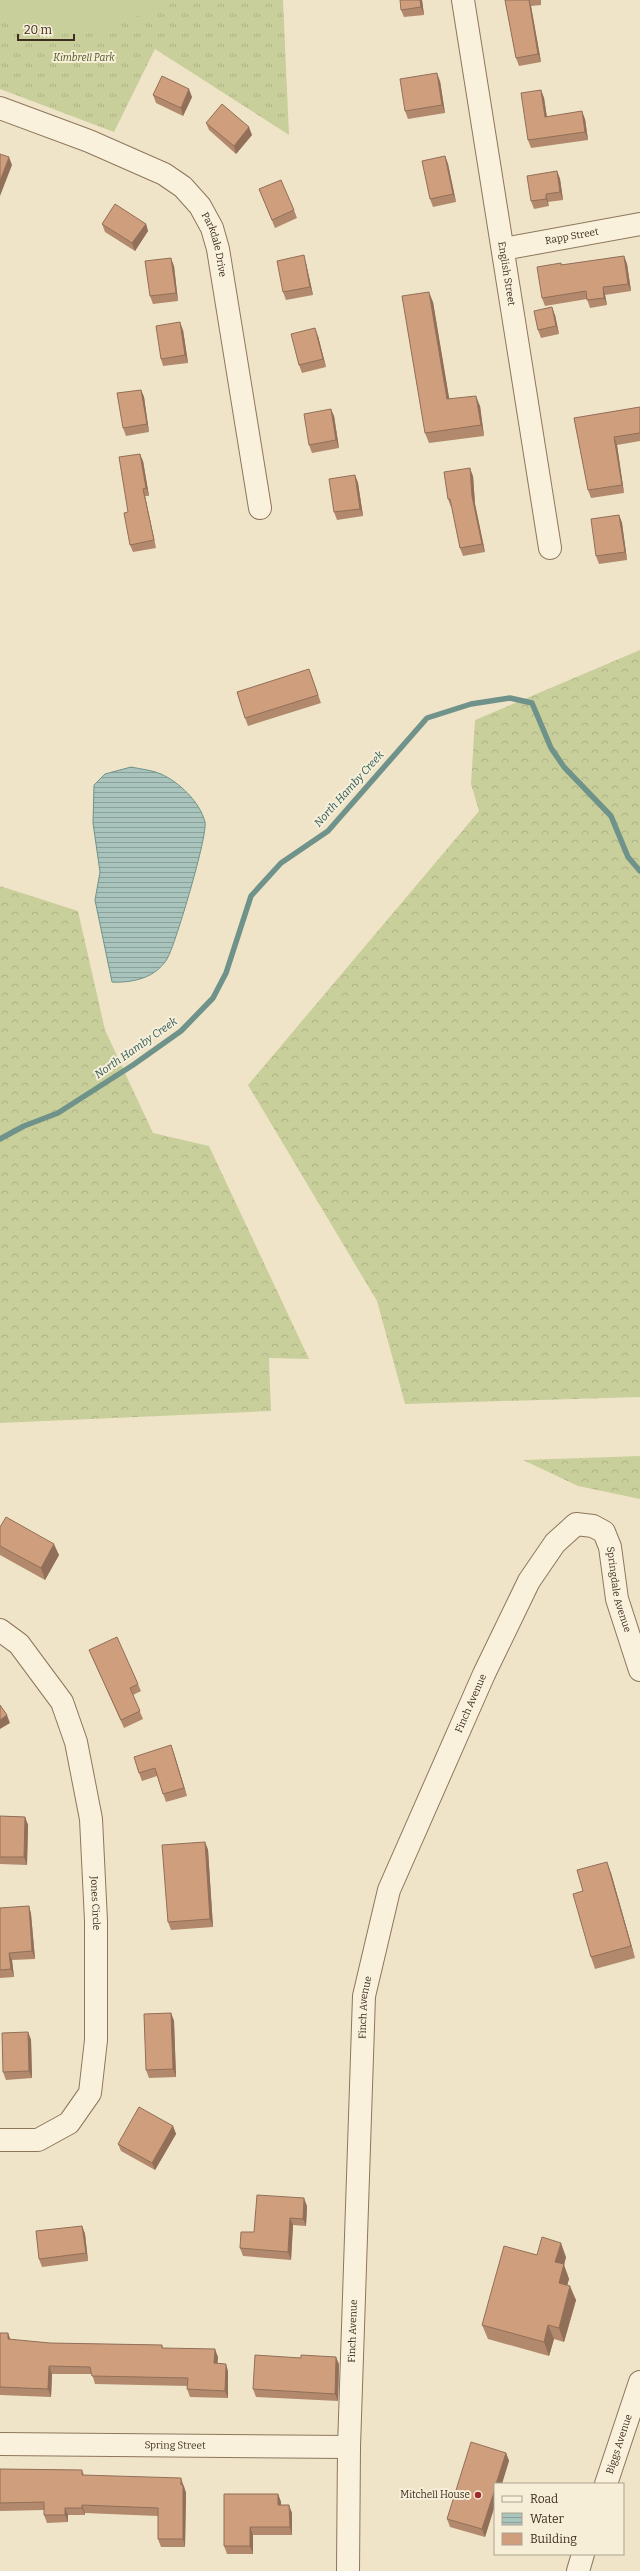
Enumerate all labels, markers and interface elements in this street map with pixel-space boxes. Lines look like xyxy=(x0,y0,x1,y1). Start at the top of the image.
scale bar xyxy=(18,16,74,42)
text: 20 m xyxy=(24,23,53,37)
park label: Kimbrell Park xyxy=(53,52,115,64)
street label: Parkdale Drive xyxy=(199,210,228,278)
street label: Rapp Street xyxy=(544,226,600,247)
street label: English Street xyxy=(495,240,518,307)
water label: North Hamby Creek xyxy=(312,748,387,830)
water label: North Hamby Creek xyxy=(92,1014,181,1081)
street label: Springdale Avenue xyxy=(604,1546,633,1634)
street label: Finch Avenue xyxy=(453,1672,489,1735)
street label: Jones Circle xyxy=(88,1875,102,1930)
street label: Finch Avenue xyxy=(357,1975,375,2039)
street label: Finch Avenue xyxy=(346,2299,360,2363)
street label: Biggs Avenue xyxy=(604,2413,635,2476)
street label: Spring Street xyxy=(144,2439,206,2452)
legend xyxy=(494,2483,624,2555)
place label: Mitchell House xyxy=(400,2489,470,2501)
marker: Mitchell House xyxy=(473,2490,483,2500)
text: Road xyxy=(530,2492,558,2506)
text: Water xyxy=(530,2512,565,2526)
text: Building xyxy=(530,2532,577,2546)

